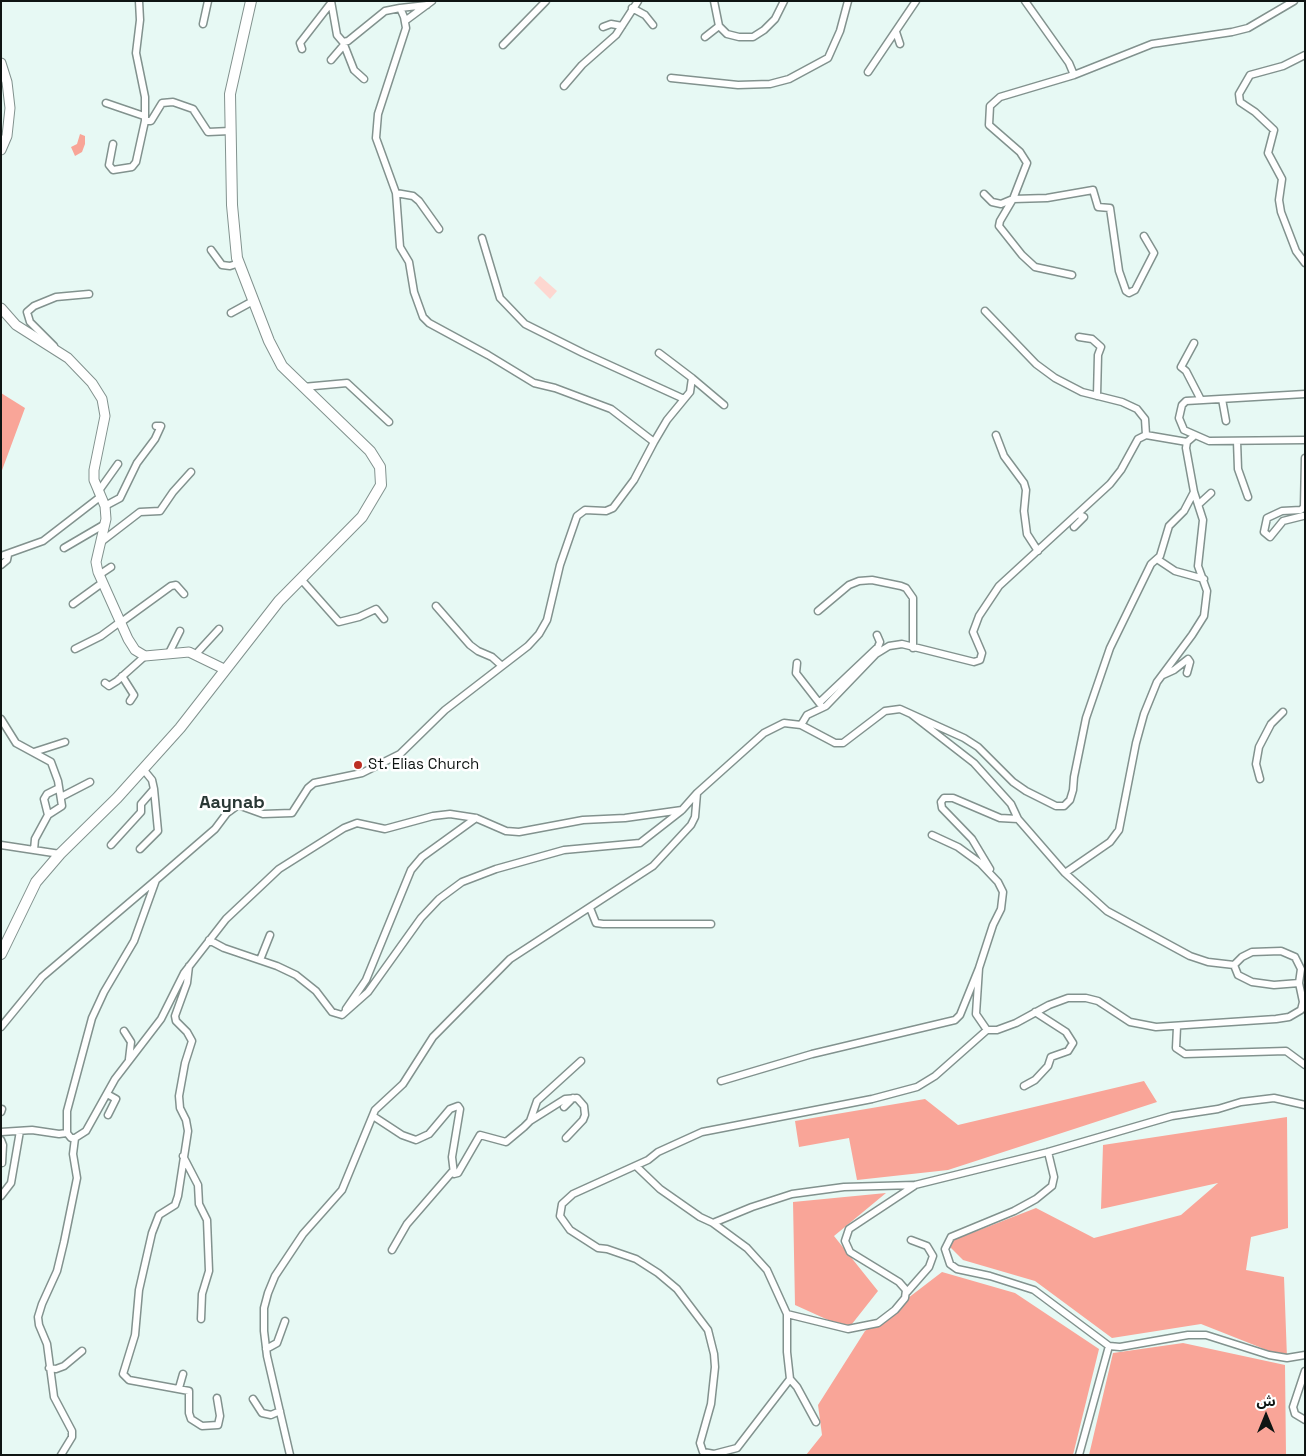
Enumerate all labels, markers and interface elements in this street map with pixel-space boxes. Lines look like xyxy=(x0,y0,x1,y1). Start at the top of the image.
place label: St. Elias Church xyxy=(368,756,479,774)
marker: St. Elias Church xyxy=(352,759,364,771)
district label: Aaynab xyxy=(199,792,265,814)
north arrow xyxy=(1241,1391,1291,1441)
text: ش xyxy=(1256,1392,1276,1410)

